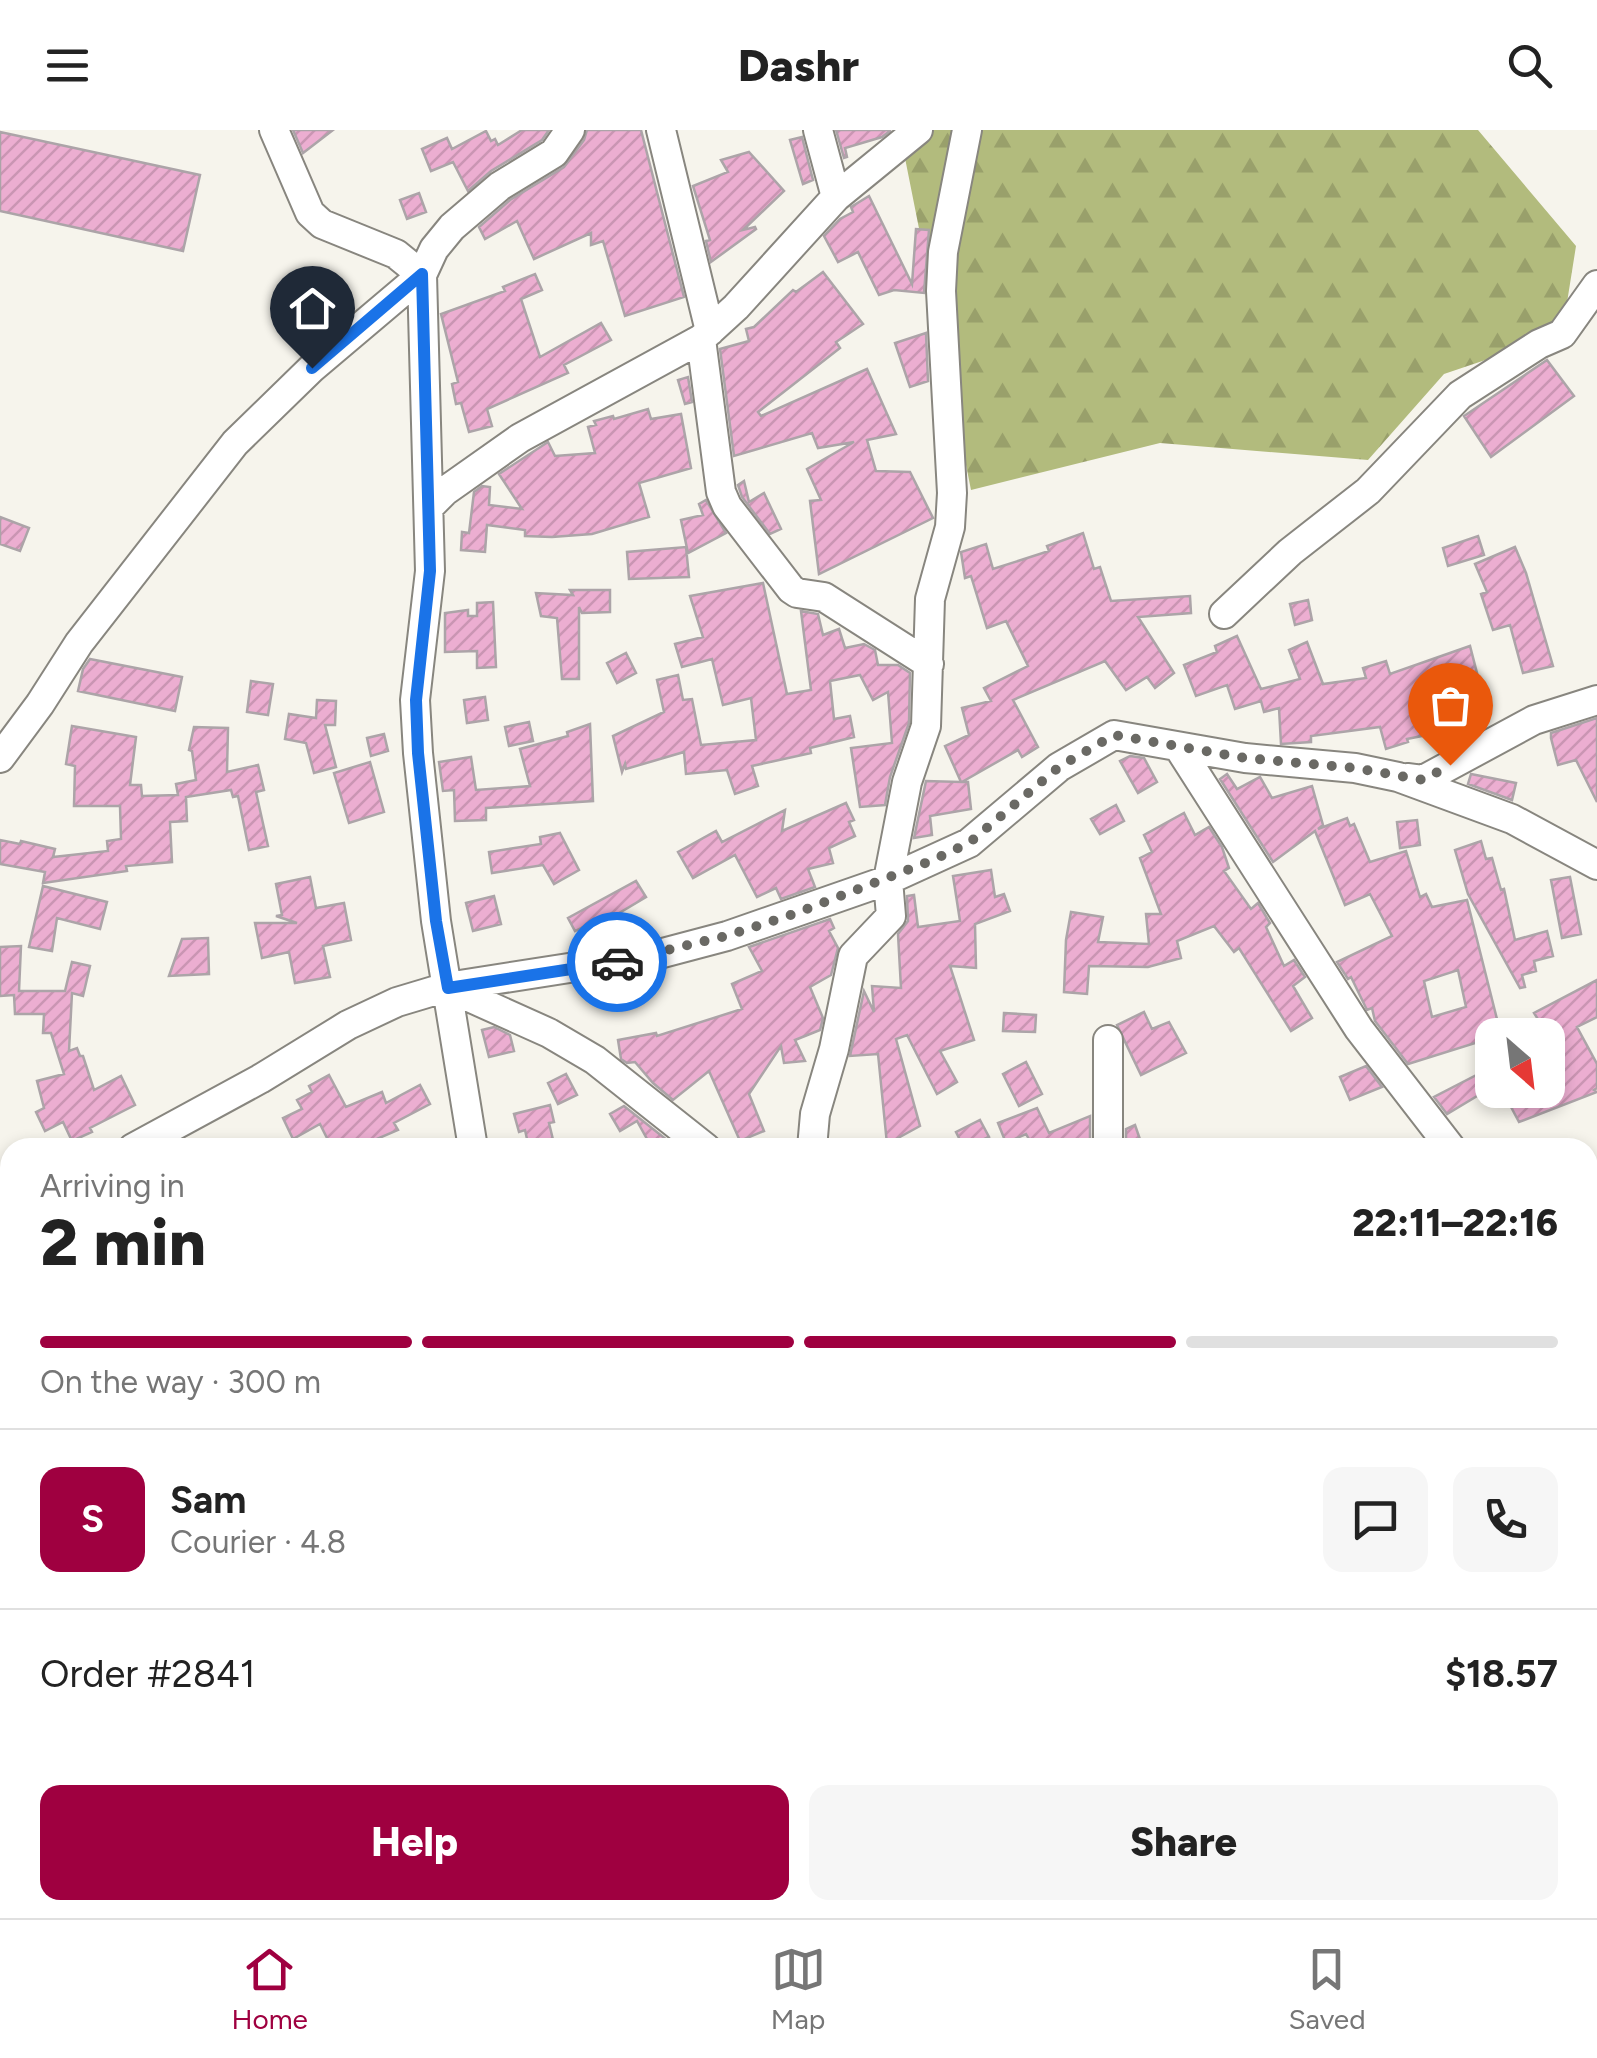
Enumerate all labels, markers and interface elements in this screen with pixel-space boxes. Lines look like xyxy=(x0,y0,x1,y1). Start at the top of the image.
icon: menu xyxy=(40,38,95,93)
text: Dashr xyxy=(738,38,859,92)
icon: search xyxy=(1502,38,1557,93)
pin xyxy=(270,266,355,369)
icon: home xyxy=(285,281,340,336)
pin xyxy=(1408,663,1493,766)
icon: bag xyxy=(1423,678,1478,733)
courier xyxy=(567,912,667,1012)
icon: car xyxy=(590,935,645,990)
north arrow xyxy=(1475,1018,1565,1108)
map controls xyxy=(1475,1018,1565,1108)
text: Arriving in xyxy=(40,1167,185,1205)
text: 22:11–22:16 xyxy=(1352,1200,1558,1246)
text: 2 min xyxy=(40,1203,206,1281)
text: On the way · 300 m xyxy=(40,1363,321,1401)
button: chat xyxy=(1323,1467,1428,1572)
button: phone xyxy=(1453,1467,1558,1572)
text: Sam xyxy=(170,1477,246,1523)
text: S xyxy=(81,1496,104,1542)
text: Courier · 4.8 xyxy=(170,1523,346,1561)
text: Order #2841 xyxy=(40,1651,255,1697)
text: $18.57 xyxy=(1445,1651,1558,1697)
button: Help xyxy=(40,1785,789,1900)
button: Share xyxy=(809,1785,1558,1900)
tab: Home xyxy=(231,1942,308,2036)
tab: Map xyxy=(771,1942,826,2036)
tab: Saved xyxy=(1288,1942,1366,2036)

